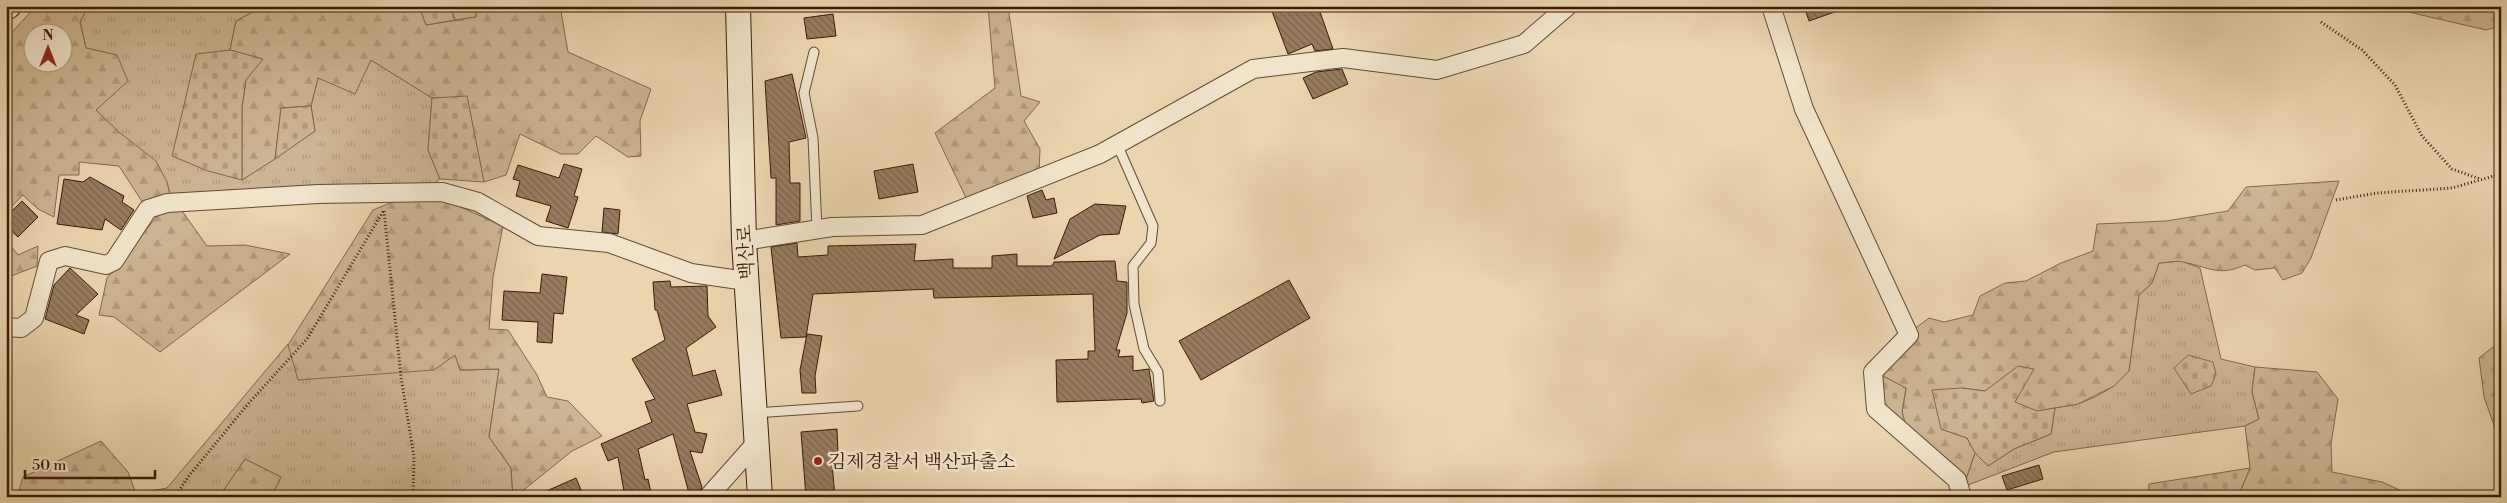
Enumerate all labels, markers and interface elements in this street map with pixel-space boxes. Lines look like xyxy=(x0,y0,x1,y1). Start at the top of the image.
north arrow xyxy=(22,22,72,72)
text: N xyxy=(42,27,54,45)
street label: 백산로 xyxy=(733,224,759,280)
scale bar xyxy=(25,448,155,480)
place label: 김제경찰서 백산파출소 xyxy=(828,450,1015,474)
marker: 김제경찰서 백산파출소 xyxy=(812,455,824,467)
text: 50 m xyxy=(32,456,66,475)

